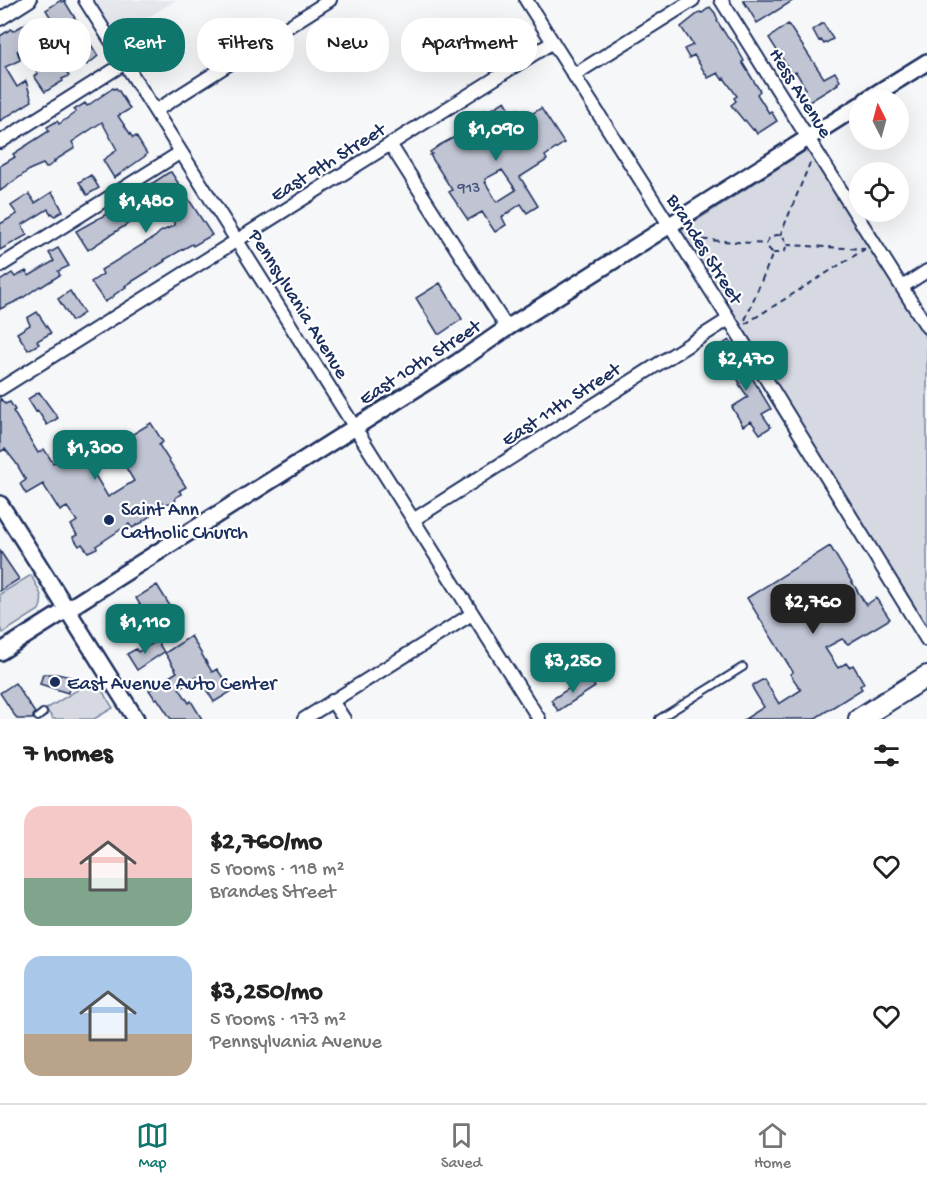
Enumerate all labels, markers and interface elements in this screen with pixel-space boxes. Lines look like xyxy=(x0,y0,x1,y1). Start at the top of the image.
chip: Buy xyxy=(18,18,91,72)
chip: Rent xyxy=(103,18,185,72)
chip: Filters xyxy=(197,18,294,72)
chip: New xyxy=(306,18,389,72)
chip: Apartment xyxy=(401,18,537,72)
street label: Hess Avenue xyxy=(762,45,836,143)
north arrow xyxy=(849,90,909,150)
map controls xyxy=(849,90,909,222)
pin: $1,090 xyxy=(447,111,545,162)
street label: East 9th Street xyxy=(267,119,392,208)
text: $1,090 xyxy=(468,119,524,142)
button: locate xyxy=(849,162,909,222)
house number: 913 xyxy=(457,180,480,199)
pin: $1,480 xyxy=(97,183,195,234)
street label: Brandes Street xyxy=(660,190,747,311)
text: $1,480 xyxy=(118,191,174,214)
street label: Pennsylvania Avenue xyxy=(241,225,353,384)
street label: East 10th Street xyxy=(356,315,488,412)
pin: $2,470 xyxy=(697,341,795,392)
text: $2,470 xyxy=(718,349,774,372)
street label: East 11th Street xyxy=(498,358,627,453)
pin: $1,300 xyxy=(46,430,144,481)
text: $1,300 xyxy=(67,438,123,461)
place label: Saint Ann Catholic Church xyxy=(121,500,248,546)
marker: Saint Ann Catholic Church xyxy=(102,513,116,527)
pin: $2,760 xyxy=(764,584,862,635)
text: $2,760 xyxy=(785,592,841,615)
pin: $1,110 xyxy=(96,604,194,655)
text: $1,110 xyxy=(120,612,170,635)
pin: $3,250 xyxy=(524,643,622,694)
text: $3,250 xyxy=(544,651,602,674)
place label: East Avenue Auto Center xyxy=(67,674,278,697)
marker: East Avenue Auto Center xyxy=(48,675,62,689)
icon: filters xyxy=(870,739,903,772)
text: 7 homes xyxy=(24,740,113,771)
text: $2,760/mo xyxy=(210,828,322,859)
icon: home xyxy=(72,830,144,902)
icon: heart xyxy=(870,850,903,883)
text: 5 rooms · 118 m² xyxy=(210,859,344,882)
text: Brandes Street xyxy=(210,882,335,905)
text: $3,250/mo xyxy=(210,978,323,1009)
icon: home xyxy=(72,980,144,1052)
icon: heart xyxy=(870,1000,903,1033)
text: 5 rooms · 173 m² xyxy=(210,1009,346,1032)
text: Pennsylvania Avenue xyxy=(210,1032,382,1055)
tab: Map xyxy=(136,1119,169,1174)
tab: Saved xyxy=(441,1119,482,1174)
tab: Home xyxy=(754,1119,791,1174)

